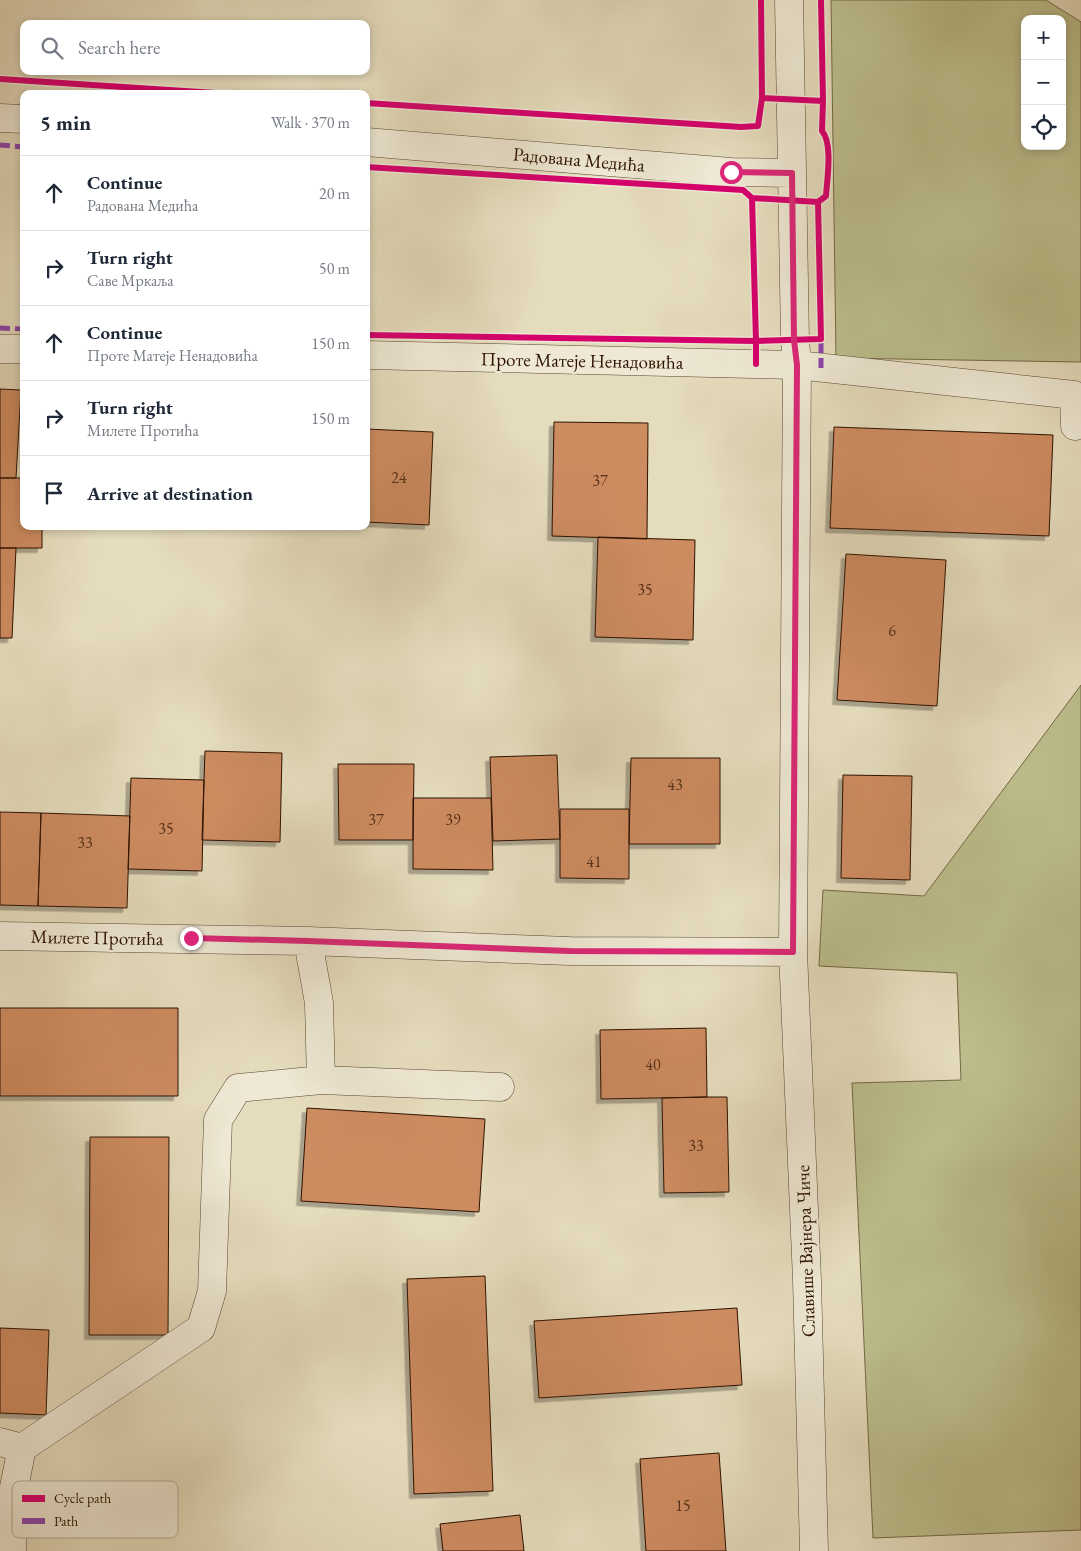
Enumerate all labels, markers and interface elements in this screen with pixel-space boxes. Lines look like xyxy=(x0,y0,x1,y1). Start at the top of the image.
map controls xyxy=(1021,15,1066,150)
button: + xyxy=(1021,15,1066,60)
search box xyxy=(20,20,370,75)
icon: search xyxy=(38,34,66,62)
text: Search here xyxy=(78,35,160,60)
button: − xyxy=(1021,60,1066,105)
button: locate xyxy=(1021,105,1066,150)
text: 5 min xyxy=(40,109,91,136)
text: Walk · 370 m xyxy=(271,112,350,133)
street label: Радована Медића xyxy=(512,141,646,178)
route start xyxy=(720,161,743,184)
text: Continue xyxy=(87,170,162,195)
icon: ahead xyxy=(40,179,68,207)
text: 20 m xyxy=(319,183,350,204)
text: Радована Медића xyxy=(87,195,198,216)
text: Turn right xyxy=(87,245,173,270)
icon: right xyxy=(40,254,68,282)
text: 50 m xyxy=(319,258,350,279)
text: Саве Мркаља xyxy=(87,270,174,291)
text: Continue xyxy=(87,320,162,345)
icon: ahead xyxy=(40,329,68,357)
text: 150 m xyxy=(311,333,350,354)
text: Проте Матеје Ненадовића xyxy=(87,345,258,366)
street label: Проте Матеје Ненадовића xyxy=(480,346,684,375)
text: Turn right xyxy=(87,395,173,420)
icon: right xyxy=(40,404,68,432)
text: 150 m xyxy=(311,408,350,429)
text: Милете Протића xyxy=(87,420,199,441)
house number: 24 xyxy=(391,467,407,488)
house number: 37 xyxy=(592,470,608,491)
icon: arrive xyxy=(40,479,68,507)
text: Arrive at destination xyxy=(87,481,253,506)
house number: 35 xyxy=(637,579,653,600)
house number: 6 xyxy=(888,620,896,641)
house number: 43 xyxy=(667,774,683,795)
house number: 37 xyxy=(368,809,384,830)
house number: 39 xyxy=(445,809,461,830)
house number: 35 xyxy=(158,818,174,839)
house number: 33 xyxy=(77,832,93,853)
house number: 41 xyxy=(586,851,602,872)
street label: Милете Протића xyxy=(30,924,164,951)
route end xyxy=(180,927,203,950)
house number: 40 xyxy=(645,1054,661,1075)
house number: 33 xyxy=(688,1135,704,1156)
street label: Славише Вајнера Чиче xyxy=(790,1164,821,1338)
legend xyxy=(12,1481,178,1538)
text: Cycle path xyxy=(54,1489,111,1507)
house number: 15 xyxy=(675,1495,691,1516)
text: Path xyxy=(54,1512,78,1530)

